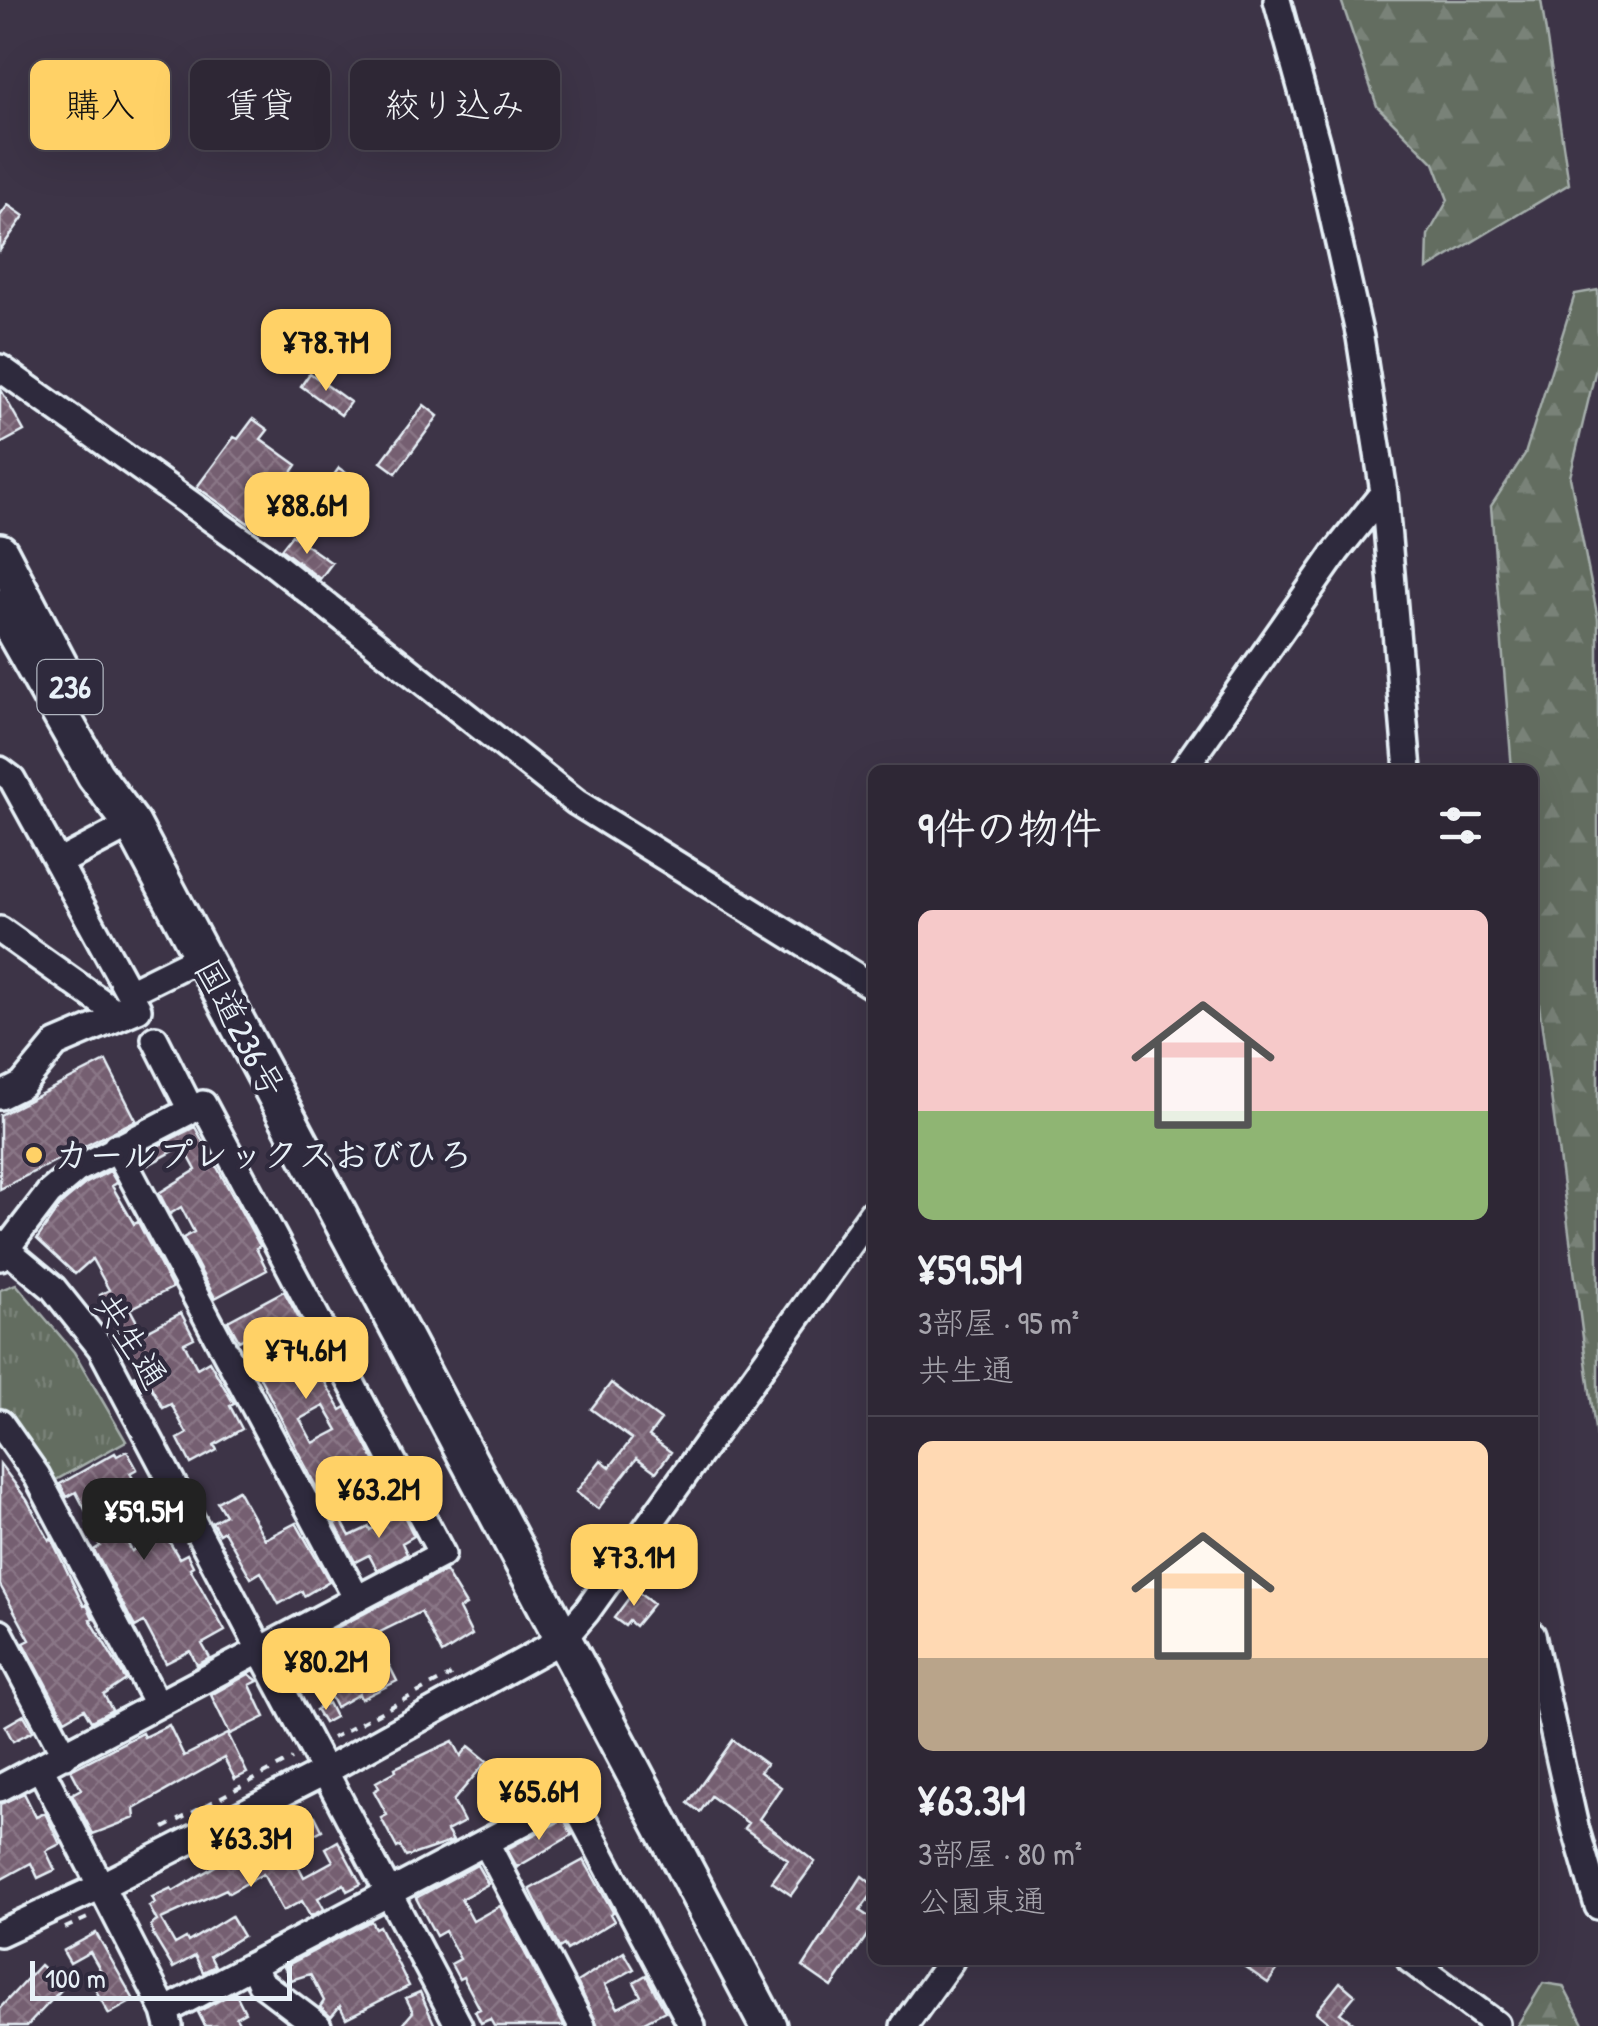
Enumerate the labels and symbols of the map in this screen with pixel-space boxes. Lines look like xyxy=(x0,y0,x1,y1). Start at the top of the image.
pin: ¥78.7M xyxy=(245,309,407,394)
pin: ¥88.6M xyxy=(226,472,388,557)
road number: 236 xyxy=(38,660,102,714)
street label: 国道236号 xyxy=(184,950,297,1105)
place label: カールプレックスおびひろ xyxy=(54,1131,473,1178)
marker: カールプレックスおびひろ xyxy=(23,1144,45,1166)
street label: 共生通 xyxy=(84,1284,179,1398)
pin: ¥74.6M xyxy=(225,1317,387,1402)
pin: ¥63.2M xyxy=(298,1456,460,1541)
pin: ¥59.5M xyxy=(63,1478,225,1563)
pin: ¥73.1M xyxy=(553,1524,715,1609)
pin: ¥80.2M xyxy=(245,1628,407,1713)
pin: ¥65.6M xyxy=(458,1758,620,1843)
pin: ¥63.3M xyxy=(170,1805,332,1890)
scale bar xyxy=(30,1956,292,2000)

